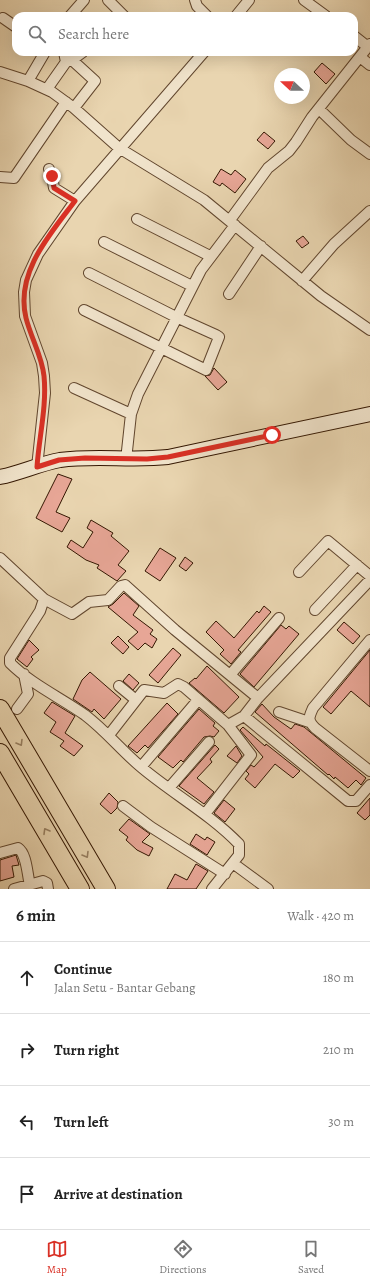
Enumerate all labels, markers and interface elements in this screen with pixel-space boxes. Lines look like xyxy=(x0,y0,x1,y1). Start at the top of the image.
search box xyxy=(12,12,358,56)
icon: search xyxy=(26,23,48,45)
text: Search here xyxy=(58,24,129,44)
north arrow xyxy=(274,68,310,104)
route end xyxy=(43,167,61,185)
route start xyxy=(263,426,281,444)
one-way arrow xyxy=(15,739,22,746)
one-way arrow xyxy=(44,828,51,835)
one-way arrow xyxy=(81,851,88,858)
text: 6 min xyxy=(16,904,56,927)
text: Walk · 420 m xyxy=(287,907,354,924)
text: Continue xyxy=(54,959,112,979)
icon: ahead xyxy=(16,967,38,989)
text: 180 m xyxy=(323,969,354,986)
text: Jalan Setu - Bantar Gebang xyxy=(54,979,196,996)
icon: right xyxy=(16,1039,38,1061)
text: Turn right xyxy=(54,1040,119,1060)
text: 210 m xyxy=(323,1041,354,1058)
icon: left xyxy=(16,1111,38,1133)
text: Turn left xyxy=(54,1112,109,1132)
text: 30 m xyxy=(328,1113,354,1130)
icon: arrive xyxy=(16,1183,38,1205)
text: Arrive at destination xyxy=(54,1184,183,1204)
tab: Map xyxy=(46,1238,68,1277)
tab: Directions xyxy=(159,1238,207,1277)
tab: Saved xyxy=(298,1238,324,1277)

